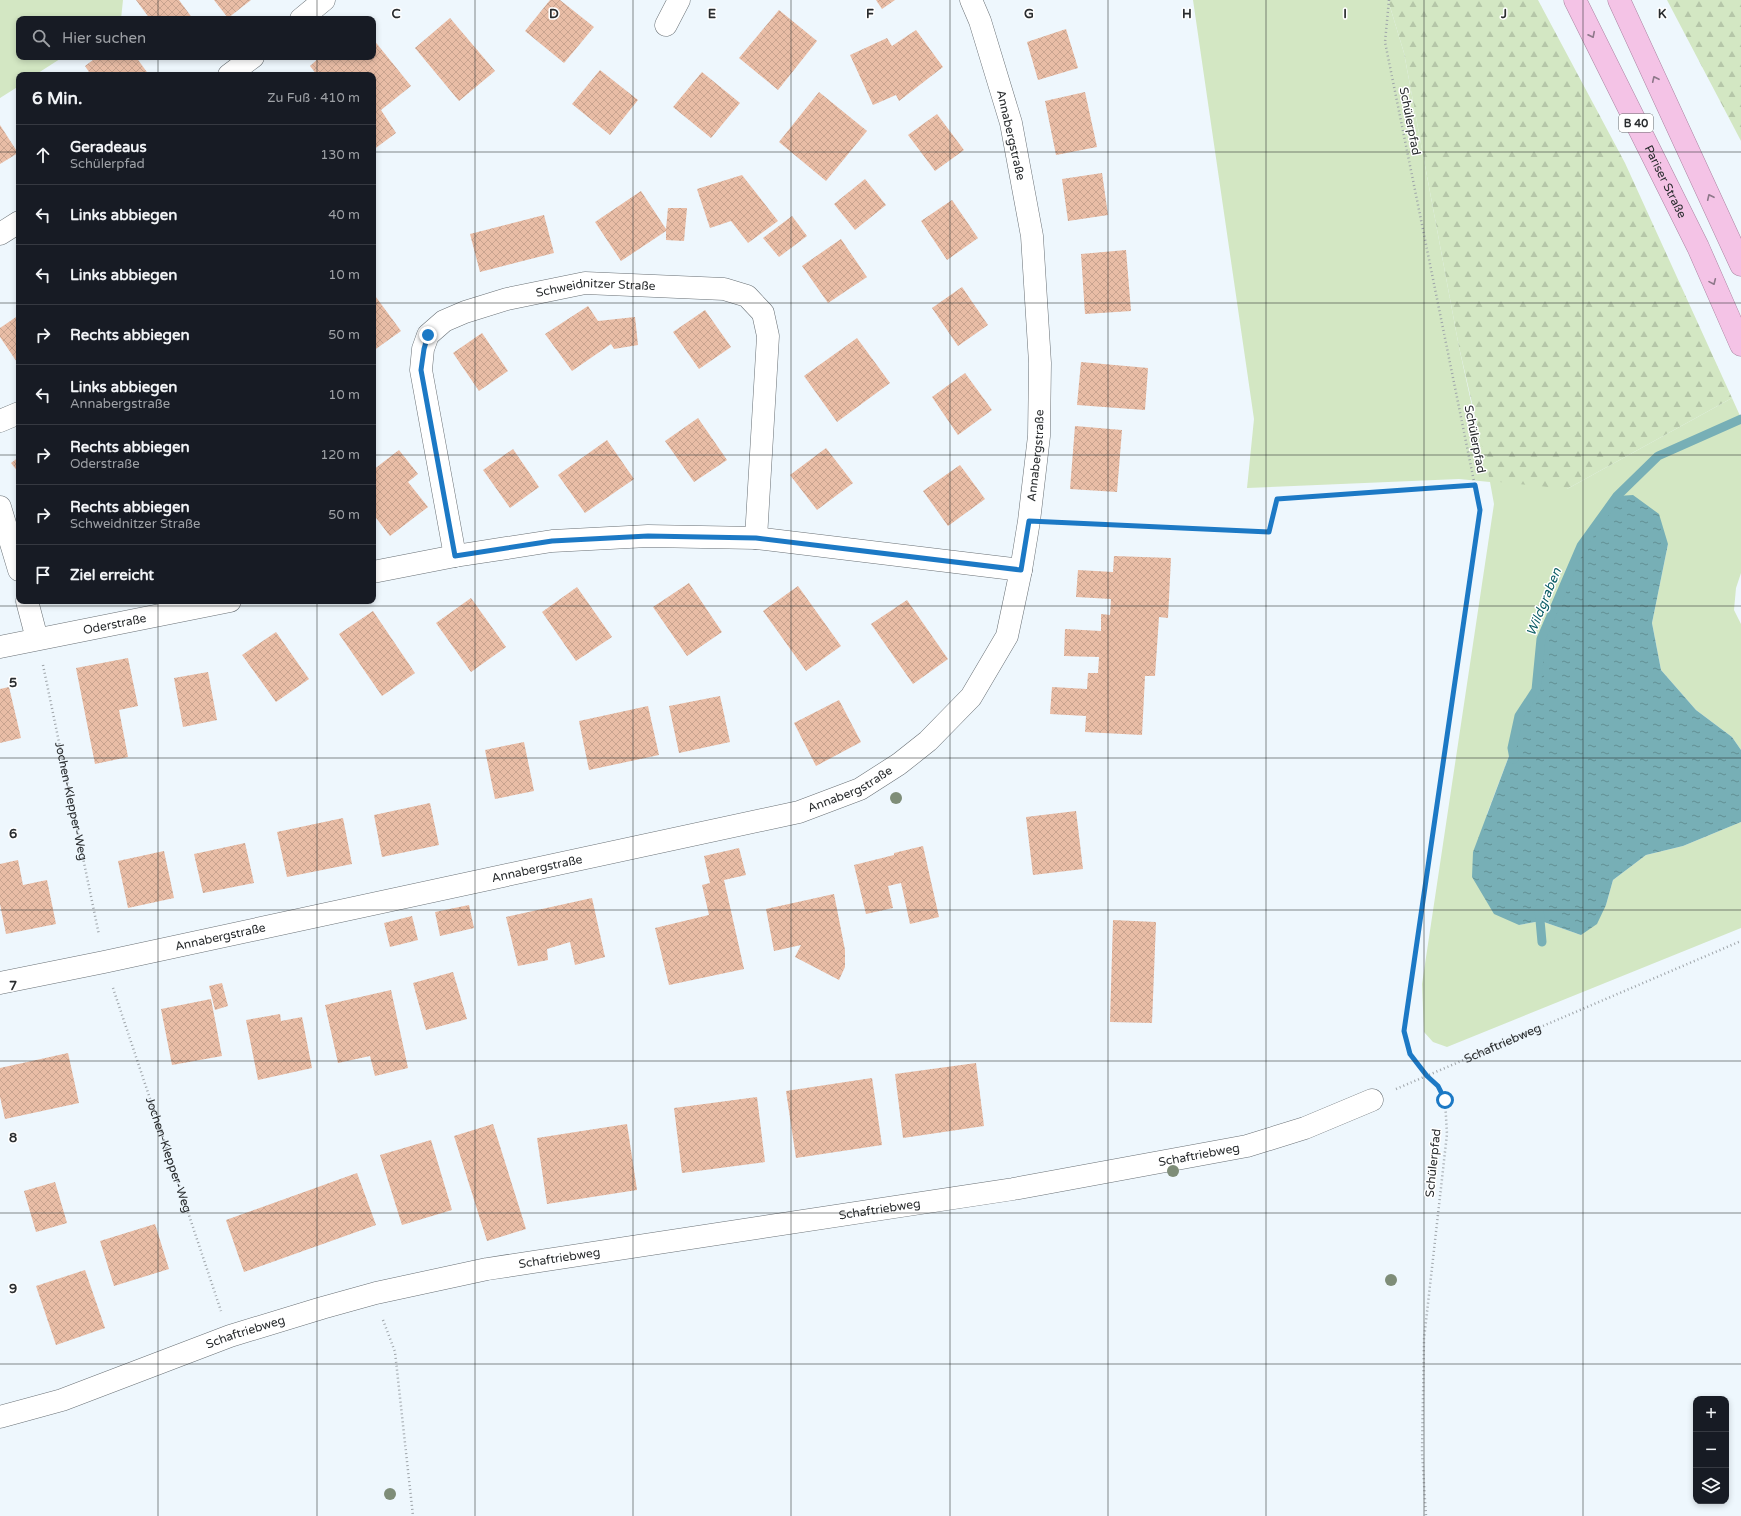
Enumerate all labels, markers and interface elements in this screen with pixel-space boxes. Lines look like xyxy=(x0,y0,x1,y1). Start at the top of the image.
text: C xyxy=(391,6,401,22)
text: D xyxy=(549,6,559,22)
text: E xyxy=(708,6,716,22)
text: F xyxy=(866,6,874,22)
text: G xyxy=(1024,6,1034,22)
text: H xyxy=(1182,6,1192,22)
text: I xyxy=(1343,6,1347,22)
text: J xyxy=(1500,6,1507,22)
text: K xyxy=(1658,6,1667,22)
search box xyxy=(16,16,376,60)
icon: search xyxy=(30,27,52,49)
text: Hier suchen xyxy=(62,29,146,47)
one-way arrow xyxy=(1587,31,1595,38)
one-way arrow xyxy=(1652,76,1660,84)
street label: Schülerpfad xyxy=(1397,86,1423,156)
text: 6 Min. xyxy=(32,88,82,109)
street label: Annabergstraße xyxy=(994,88,1028,182)
text: Zu Fuß · 410 m xyxy=(267,90,360,106)
road number: B 40 xyxy=(1619,114,1653,132)
text: Geradeaus xyxy=(70,138,147,156)
street label: Pariser Straße xyxy=(1641,143,1690,221)
icon: ahead xyxy=(32,144,54,166)
text: 130 m xyxy=(320,147,360,163)
text: Schülerpfad xyxy=(70,156,145,172)
one-way arrow xyxy=(1707,194,1715,202)
icon: left xyxy=(32,204,54,226)
text: Links abbiegen xyxy=(70,206,177,224)
text: 40 m xyxy=(328,207,360,223)
icon: left xyxy=(32,264,54,286)
text: Links abbiegen xyxy=(70,266,177,284)
text: 10 m xyxy=(328,267,360,283)
street label: Schweidnitzer Straße xyxy=(535,276,656,300)
one-way arrow xyxy=(1709,279,1717,286)
icon: right xyxy=(32,324,54,346)
text: Rechts abbiegen xyxy=(70,326,190,344)
route end xyxy=(419,326,437,344)
text: 50 m xyxy=(328,327,360,343)
text: Links abbiegen xyxy=(70,378,177,396)
icon: left xyxy=(32,384,54,406)
text: 10 m xyxy=(328,387,360,403)
text: Annabergstraße xyxy=(70,396,170,412)
street label: Schülerpfad xyxy=(1462,404,1488,474)
street label: Annabergstraße xyxy=(1024,409,1046,502)
text: Rechts abbiegen xyxy=(70,438,190,456)
icon: right xyxy=(32,444,54,466)
text: 120 m xyxy=(320,447,360,463)
text: Oderstraße xyxy=(70,456,140,472)
text: Rechts abbiegen xyxy=(70,498,190,516)
icon: right xyxy=(32,504,54,526)
text: 50 m xyxy=(328,507,360,523)
text: Schweidnitzer Straße xyxy=(70,516,200,532)
icon: arrive xyxy=(32,564,54,586)
water label: Wildgraben xyxy=(1523,565,1565,638)
text: Ziel erreicht xyxy=(70,566,154,584)
street label: Oderstraße xyxy=(82,611,148,637)
text: 5 xyxy=(9,675,17,691)
street label: Jochen-Klepper-Weg xyxy=(52,740,90,862)
street label: Annabergstraße xyxy=(806,763,895,815)
text: 6 xyxy=(9,826,17,842)
street label: Annabergstraße xyxy=(490,852,584,885)
street label: Annabergstraße xyxy=(174,920,267,954)
text: 7 xyxy=(9,978,17,994)
street label: Schaftriebweg xyxy=(1462,1021,1543,1066)
route start xyxy=(1436,1091,1454,1109)
street label: Jochen-Klepper-Weg xyxy=(143,1095,195,1214)
street label: Schülerpfad xyxy=(1422,1128,1444,1198)
text: 8 xyxy=(9,1130,17,1146)
street label: Schaftriebweg xyxy=(1157,1140,1241,1169)
street label: Schaftriebweg xyxy=(838,1196,921,1222)
street label: Schaftriebweg xyxy=(518,1245,601,1271)
text: 9 xyxy=(9,1281,17,1297)
street label: Schaftriebweg xyxy=(204,1313,287,1352)
map controls xyxy=(1693,1396,1729,1504)
button: + xyxy=(1693,1396,1729,1432)
button: − xyxy=(1693,1432,1729,1468)
button: layers xyxy=(1693,1468,1729,1504)

